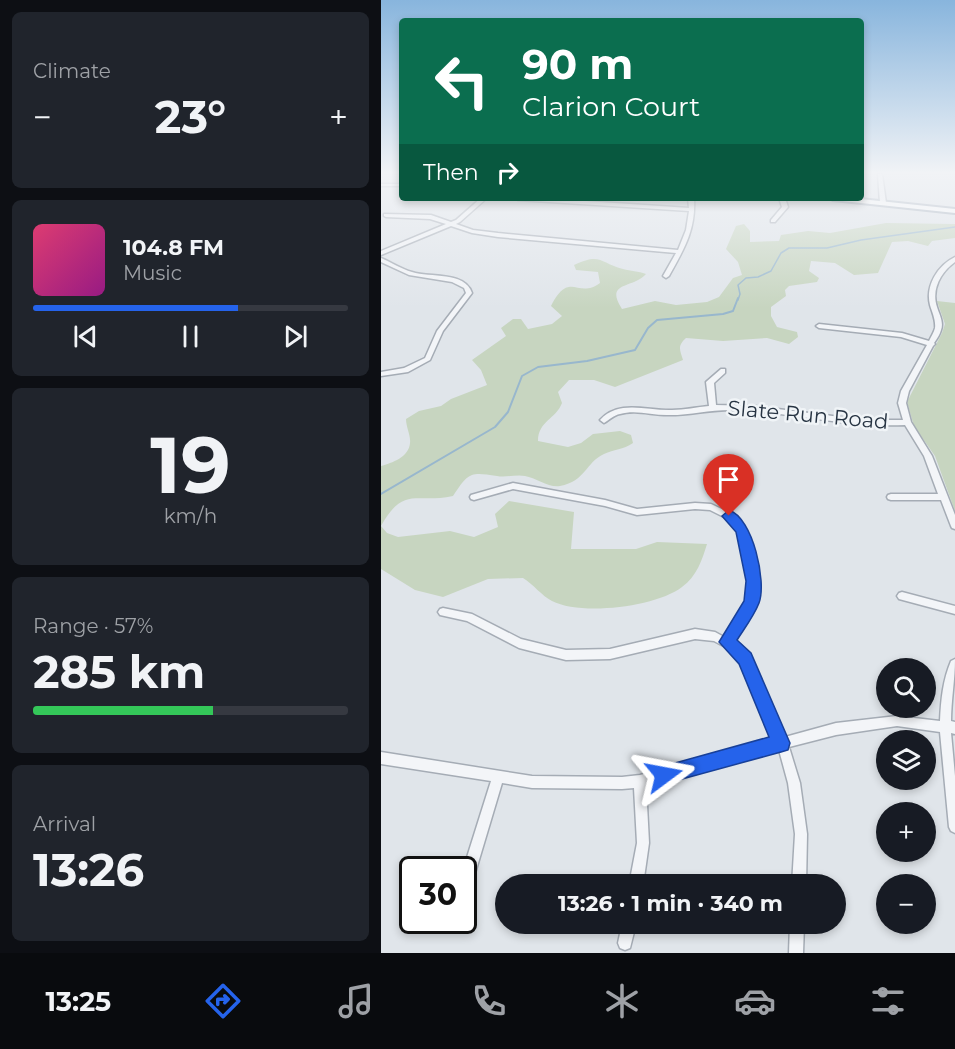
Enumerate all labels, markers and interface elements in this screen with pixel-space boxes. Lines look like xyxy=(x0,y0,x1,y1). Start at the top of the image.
text: 90 m xyxy=(522,38,633,90)
icon: left xyxy=(423,42,501,120)
text: Climate xyxy=(33,59,111,83)
text: 23° xyxy=(155,89,226,144)
text: Clarion Court xyxy=(522,90,700,123)
text: − xyxy=(33,97,52,137)
text: + xyxy=(329,97,348,137)
icon: right xyxy=(491,156,524,189)
text: Then xyxy=(423,159,479,186)
text: 104.8 FM xyxy=(123,234,224,261)
text: Music xyxy=(123,261,182,285)
icon: previous xyxy=(69,320,102,353)
icon: pause xyxy=(174,320,207,353)
icon: next xyxy=(279,320,312,353)
street label: Slate Run Road xyxy=(727,395,889,434)
text: 19 xyxy=(150,417,231,513)
pin xyxy=(703,454,754,516)
icon: arrive xyxy=(712,463,745,496)
text: km/h xyxy=(164,504,217,528)
text: Range · 57% xyxy=(33,614,153,638)
text: 285 km xyxy=(33,644,205,699)
map controls xyxy=(876,658,936,934)
button: search xyxy=(876,658,936,718)
button: layers xyxy=(876,730,936,790)
position arrow xyxy=(632,743,696,807)
button: + xyxy=(876,802,936,862)
text: Arrival xyxy=(33,812,96,836)
text: 13:26 xyxy=(33,842,144,897)
speed limit sign: 30 xyxy=(399,856,477,934)
button: − xyxy=(876,874,936,934)
text: 13:26 · 1 min · 340 m xyxy=(558,890,783,917)
icon: directions xyxy=(202,980,244,1022)
icon: music xyxy=(335,980,377,1022)
icon: phone xyxy=(468,980,510,1022)
icon: climate xyxy=(601,980,643,1022)
icon: car xyxy=(734,980,776,1022)
icon: filters xyxy=(867,980,909,1022)
text: 13:25 xyxy=(46,985,111,1018)

